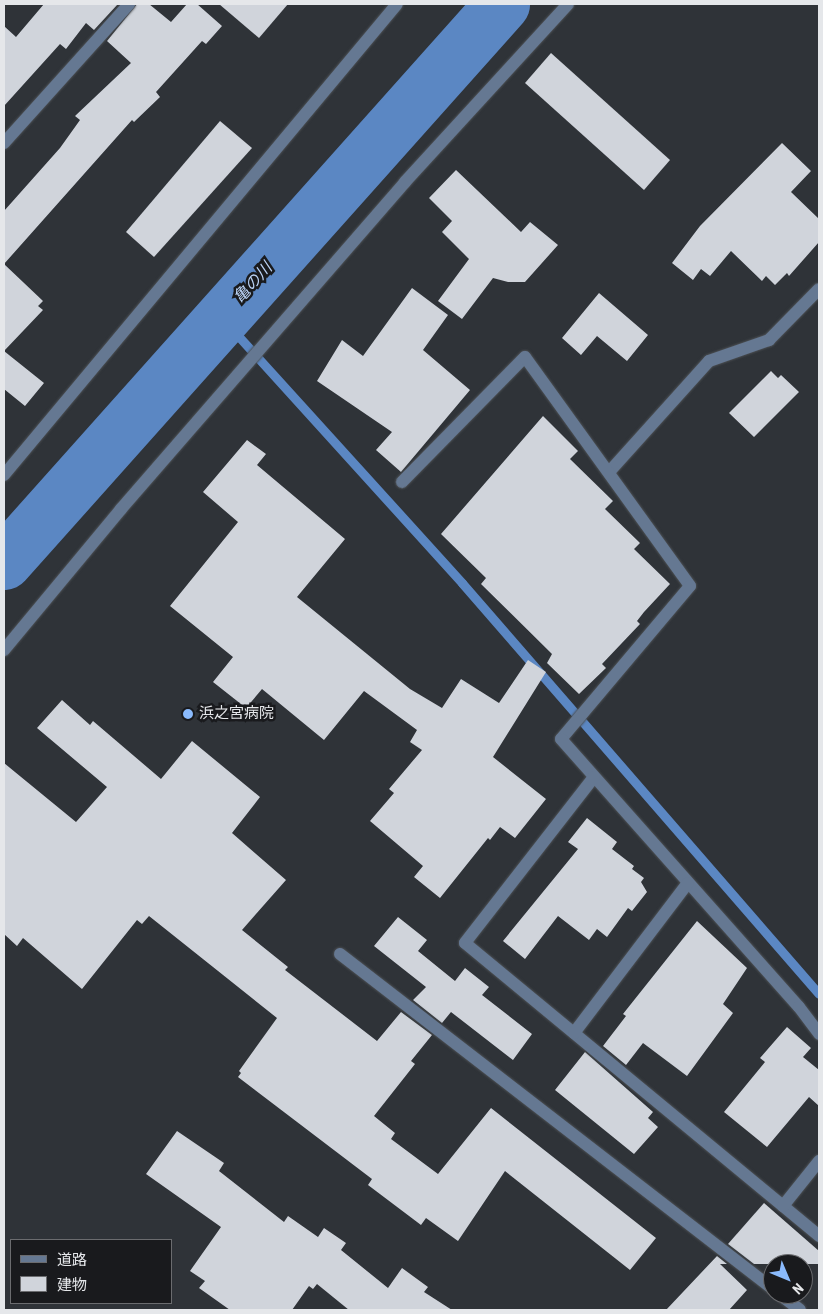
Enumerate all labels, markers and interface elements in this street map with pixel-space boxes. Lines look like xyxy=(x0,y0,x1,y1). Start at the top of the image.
water label: 亀の川 xyxy=(230,259,276,307)
place label: 浜之宮病院 xyxy=(199,705,274,723)
marker: 浜之宮病院 xyxy=(181,707,195,721)
legend xyxy=(10,1239,172,1304)
text: 道路 xyxy=(57,1251,87,1269)
north arrow xyxy=(763,1254,813,1304)
text: 建物 xyxy=(57,1276,87,1294)
text: N xyxy=(789,1280,807,1298)

